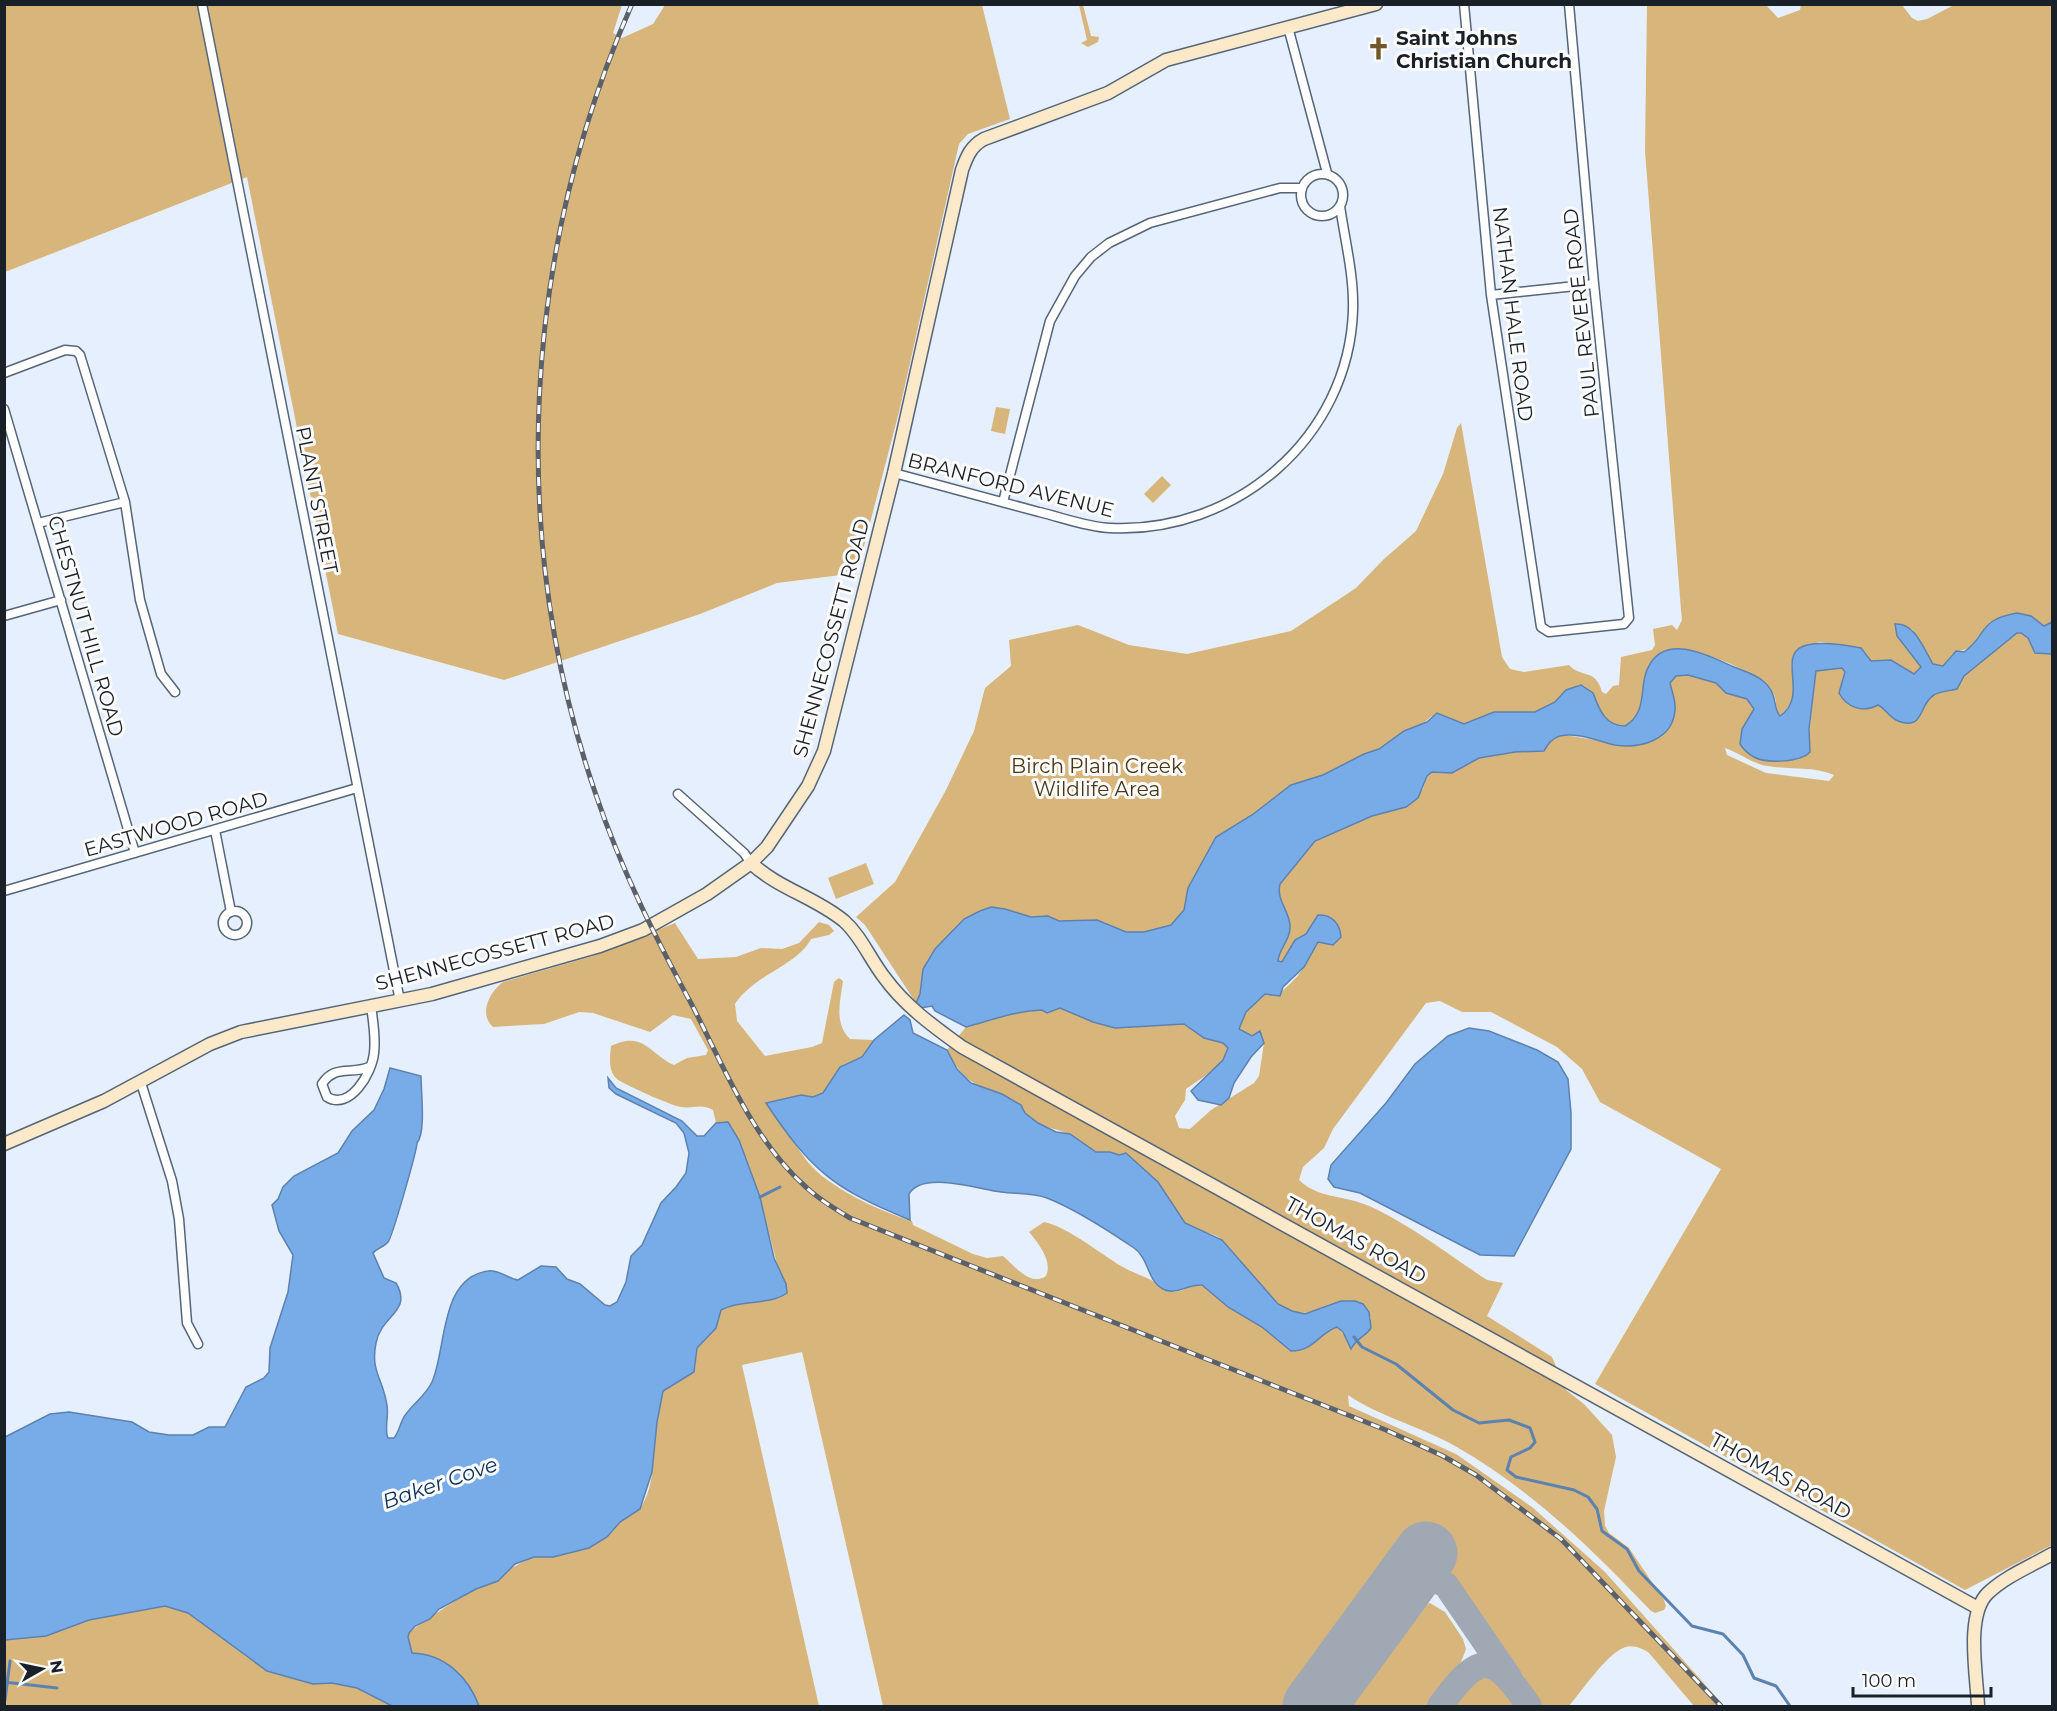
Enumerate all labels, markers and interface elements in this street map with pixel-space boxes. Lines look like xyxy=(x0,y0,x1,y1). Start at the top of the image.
place label: Saint Johns Christian Church xyxy=(1396,26,1572,73)
church icon: Saint Johns Christian Church xyxy=(1365,36,1391,62)
street label: NATHAN HALE ROAD xyxy=(1488,205,1538,423)
street label: PAUL REVERE ROAD xyxy=(1558,207,1604,419)
street label: PLANT STREET xyxy=(291,424,343,576)
street label: BRANFORD AVENUE xyxy=(905,448,1117,522)
street label: CHESTNUT HILL ROAD xyxy=(43,513,129,739)
street label: SHENNECOSSETT ROAD xyxy=(788,516,874,760)
park label: Birch Plain Creek Wildlife Area xyxy=(1011,754,1183,801)
street label: EASTWOOD ROAD xyxy=(81,786,271,862)
street label: SHENNECOSSETT ROAD xyxy=(373,909,617,995)
street label: THOMAS ROAD xyxy=(1281,1191,1431,1289)
street label: THOMAS ROAD xyxy=(1706,1427,1856,1525)
water label: Baker Cove xyxy=(379,1451,501,1514)
north arrow xyxy=(12,1639,72,1699)
text: N xyxy=(46,1659,67,1675)
scale bar xyxy=(1853,1660,1991,1698)
text: 100 m xyxy=(1862,1670,1916,1692)

